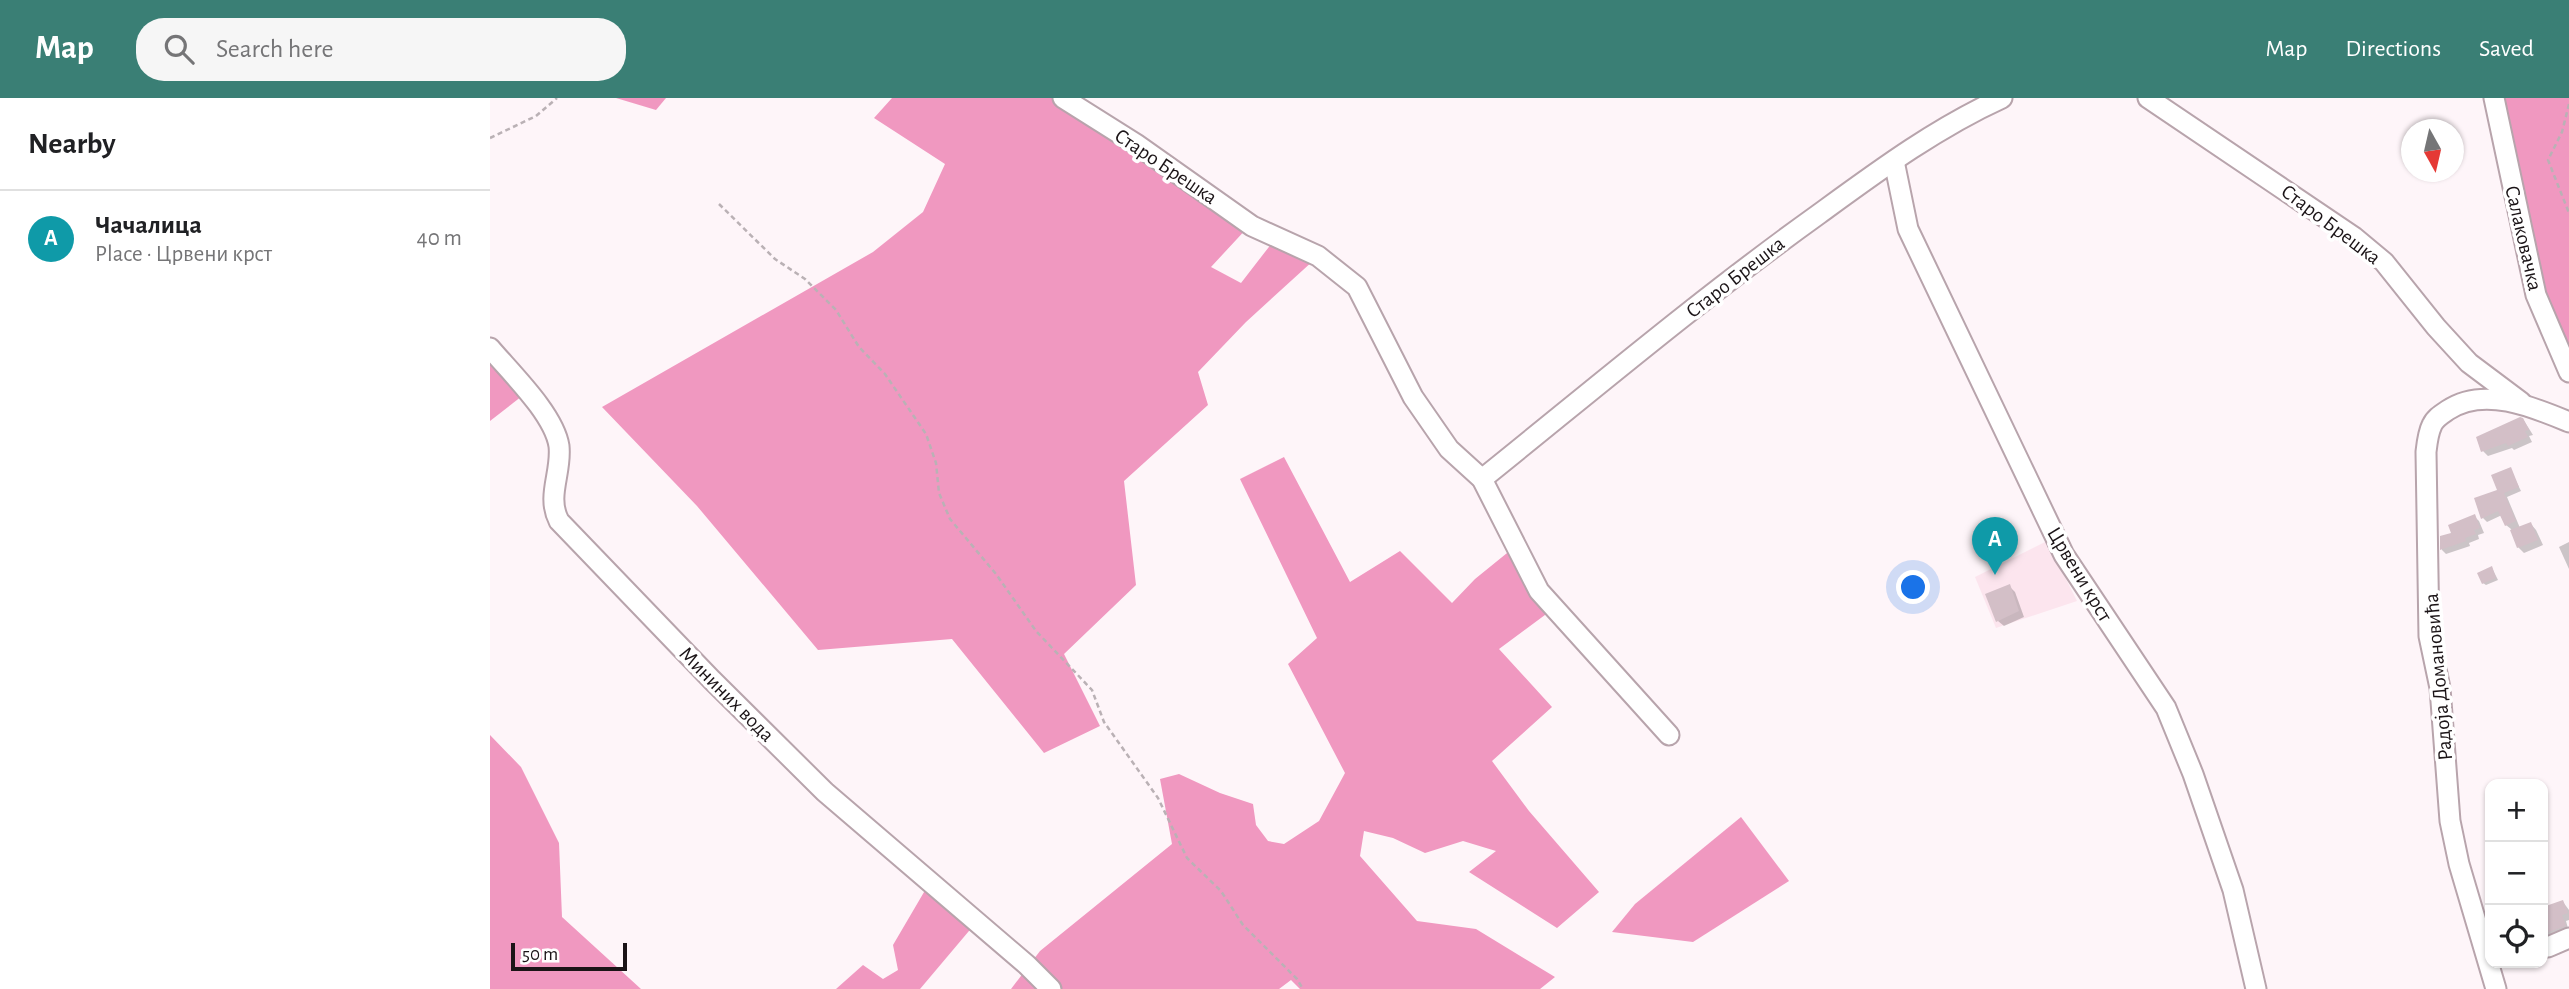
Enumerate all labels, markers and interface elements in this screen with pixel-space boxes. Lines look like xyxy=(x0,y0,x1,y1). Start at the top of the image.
search box xyxy=(136,18,626,81)
icon: search xyxy=(160,30,198,68)
text: Map xyxy=(35,32,94,65)
text: Search here xyxy=(216,36,334,62)
text: Map xyxy=(2265,37,2307,61)
text: Directions xyxy=(2345,37,2441,61)
text: Saved xyxy=(2479,37,2534,61)
north arrow xyxy=(2401,119,2464,182)
street label: Старо Брешка xyxy=(1111,125,1221,209)
text: Nearby xyxy=(28,129,116,159)
street label: Старо Брешка xyxy=(2277,180,2385,269)
street label: Салаковачка xyxy=(2501,183,2546,293)
text: Чачалица xyxy=(95,212,202,238)
text: A xyxy=(44,227,58,250)
text: 40 m xyxy=(417,227,462,250)
street label: Старо Брешка xyxy=(1682,232,1789,322)
text: Place · Црвени крст xyxy=(95,243,272,266)
pin: A xyxy=(1972,517,2018,575)
street label: Црвени крст xyxy=(2043,523,2116,626)
your location xyxy=(1896,570,1930,604)
street label: Радоја Домановића xyxy=(2421,592,2456,762)
street label: Мининих вода xyxy=(675,643,778,746)
map controls xyxy=(2485,779,2548,968)
button: + xyxy=(2485,779,2548,842)
button: − xyxy=(2485,842,2548,905)
button: locate xyxy=(2485,905,2548,968)
scale bar xyxy=(511,940,626,972)
text: 50 m xyxy=(522,945,558,964)

